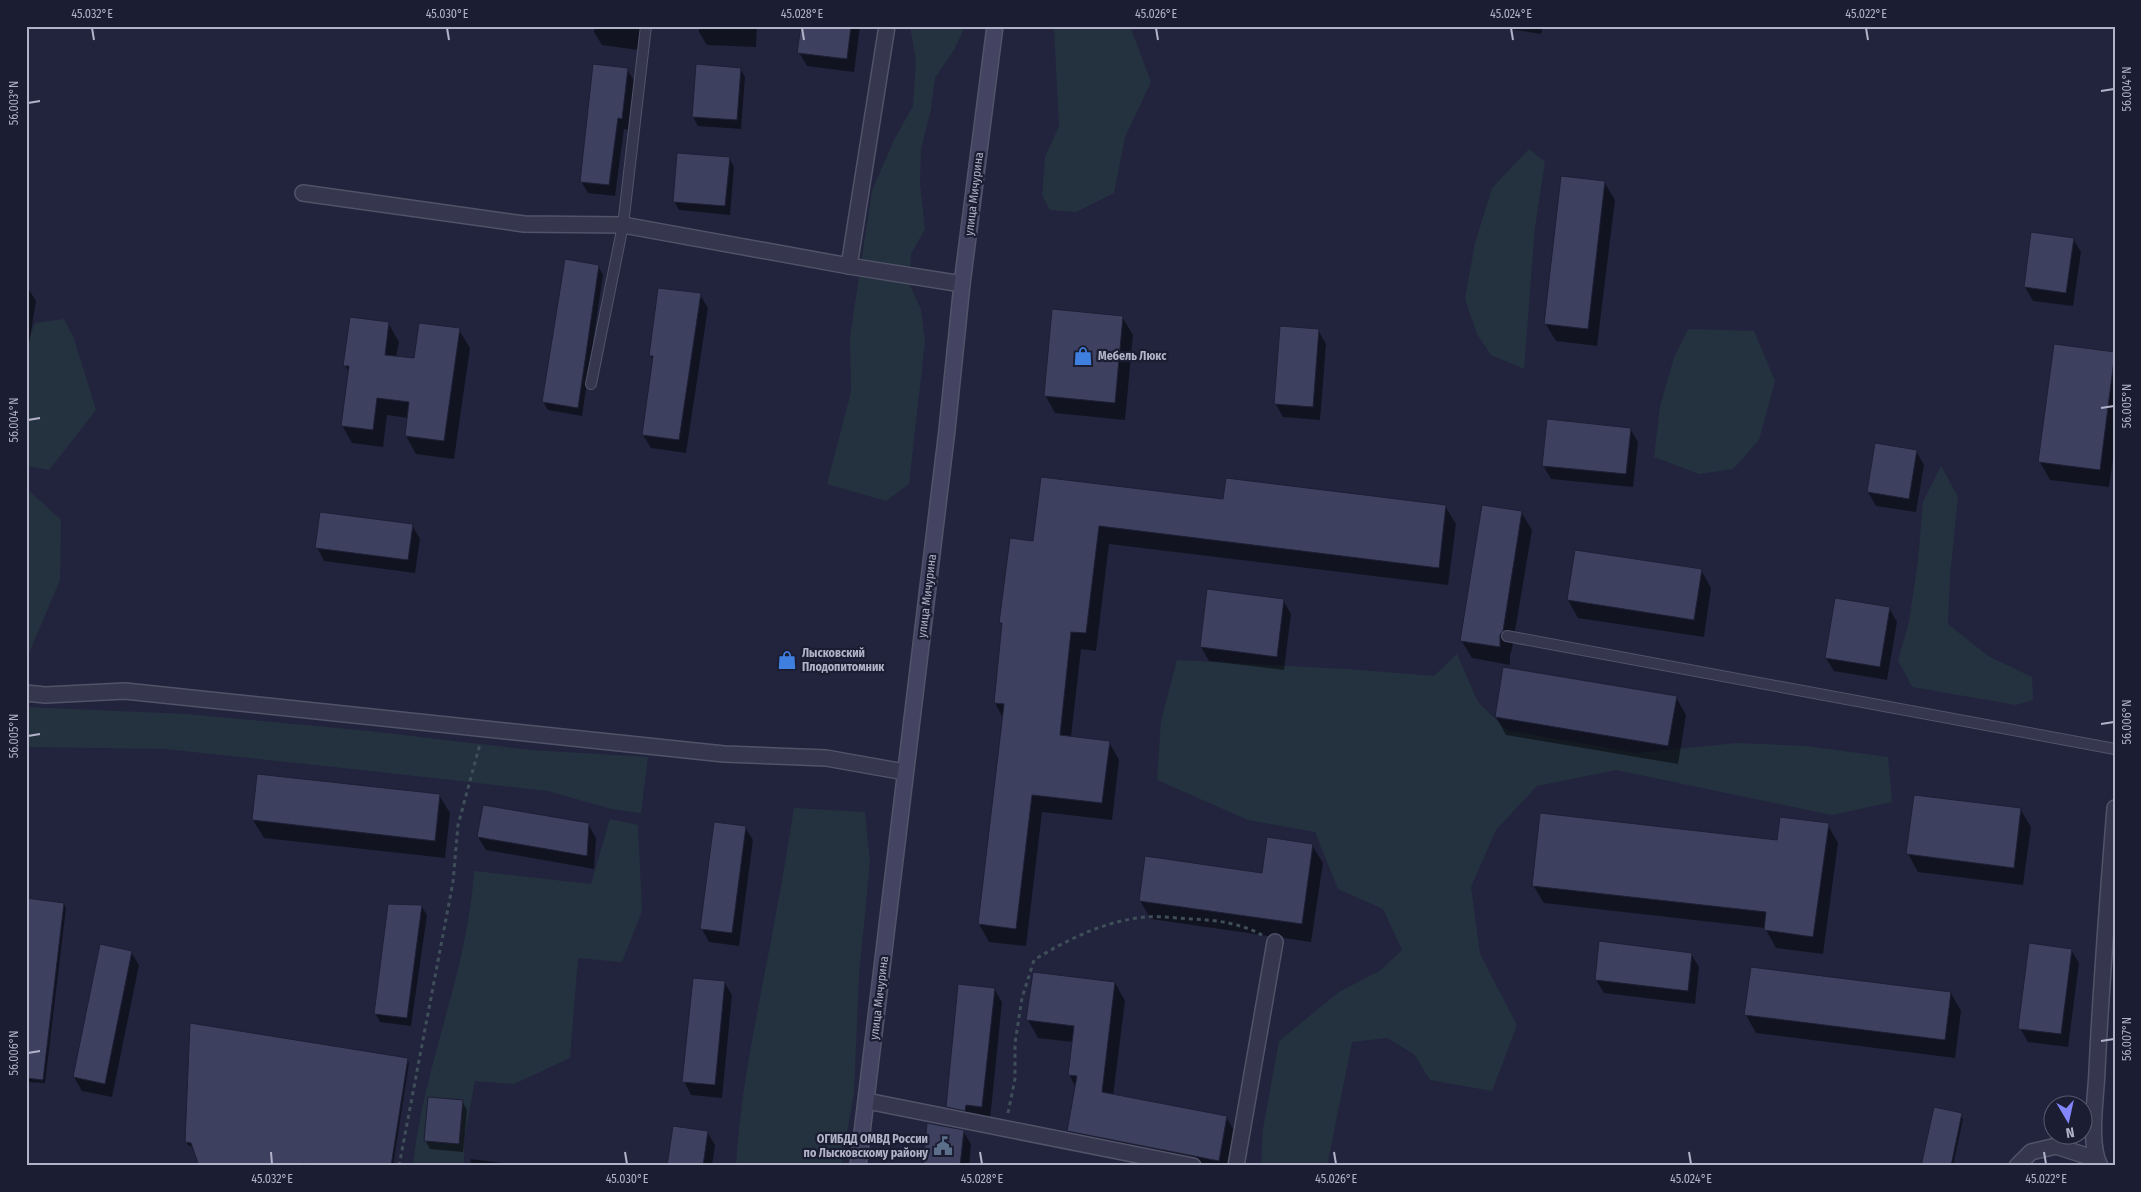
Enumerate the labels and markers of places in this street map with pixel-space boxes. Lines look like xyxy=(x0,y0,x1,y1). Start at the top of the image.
shop icon: Мебель Люкс xyxy=(1072,345,1094,367)
place label: Мебель Люкс xyxy=(1098,349,1167,363)
place label: Лысковский Плодопитомник xyxy=(802,646,885,674)
shop icon: Лысковский Плодопитомник xyxy=(776,649,798,671)
place label: ОГИБДД ОМВД России по Лысковскому району xyxy=(804,1132,928,1160)
public building icon: ОГИБДД ОМВД России по Лысковскому району xyxy=(932,1135,954,1157)

